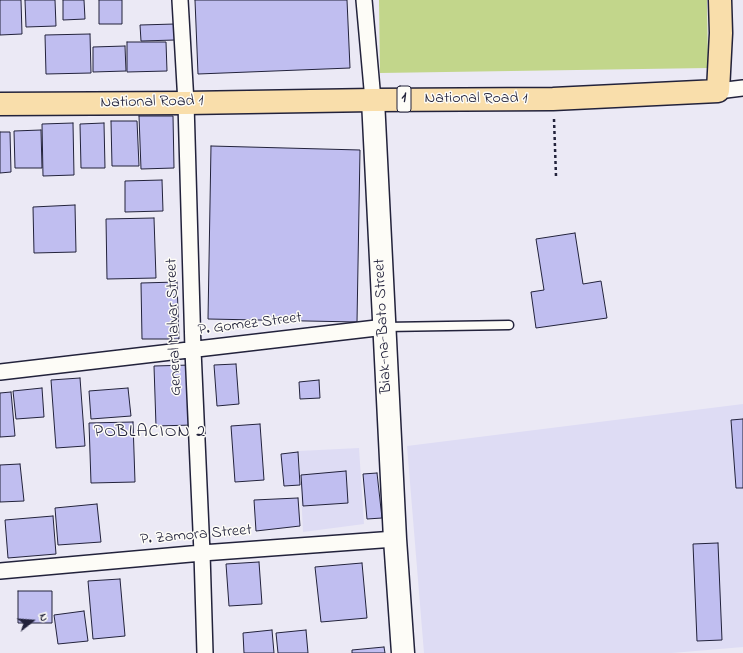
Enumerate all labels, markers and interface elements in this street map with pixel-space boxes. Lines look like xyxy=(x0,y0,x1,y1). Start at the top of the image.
road number: 1 xyxy=(397,86,411,112)
street label: National Road 1 xyxy=(424,89,528,109)
street label: National Road 1 xyxy=(100,93,204,113)
street label: General Malvar Street xyxy=(163,258,187,396)
street label: Biak-na-Bato Street xyxy=(371,258,397,394)
street label: P. Gomez Street xyxy=(197,309,303,341)
district label: POBLACION 2 xyxy=(94,422,206,444)
street label: P. Zamora Street xyxy=(139,522,253,550)
north arrow xyxy=(12,601,52,641)
text: N xyxy=(35,612,52,623)

